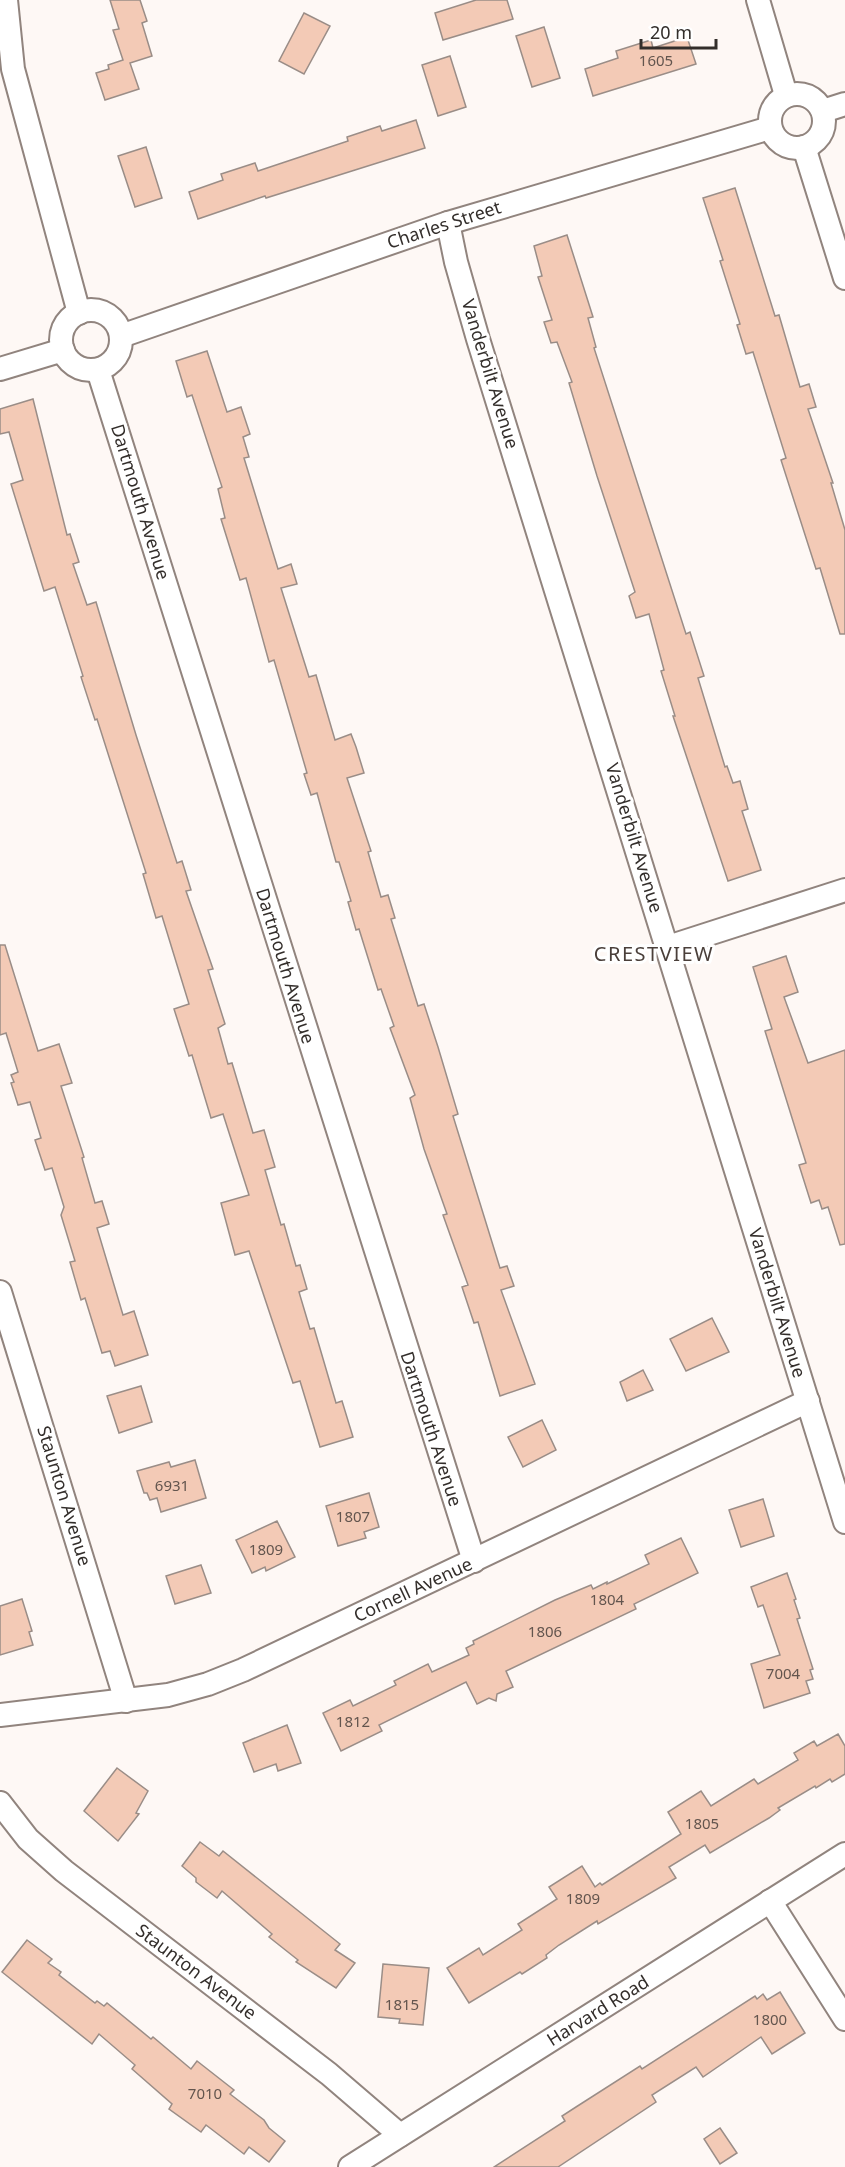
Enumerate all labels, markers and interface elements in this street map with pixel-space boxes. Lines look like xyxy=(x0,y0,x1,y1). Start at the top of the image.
scale bar xyxy=(641,12,716,50)
text: 20 m xyxy=(650,20,692,44)
house number: 1605 xyxy=(639,50,673,70)
street label: Charles Street xyxy=(384,194,504,254)
street label: Vanderbilt Avenue xyxy=(457,296,525,451)
street label: Dartmouth Avenue xyxy=(106,421,176,582)
street label: Vanderbilt Avenue xyxy=(601,760,669,915)
street label: Dartmouth Avenue xyxy=(251,885,321,1046)
district label: CRESTVIEW xyxy=(594,940,714,967)
street label: Vanderbilt Avenue xyxy=(744,1225,812,1380)
street label: Dartmouth Avenue xyxy=(396,1348,468,1509)
street label: Staunton Avenue xyxy=(32,1423,98,1569)
house number: 6931 xyxy=(155,1475,189,1495)
house number: 1807 xyxy=(336,1506,370,1526)
house number: 1809 xyxy=(249,1539,283,1559)
street label: Cornell Avenue xyxy=(349,1551,476,1627)
house number: 1804 xyxy=(590,1589,625,1609)
house number: 1806 xyxy=(528,1621,562,1641)
house number: 7004 xyxy=(766,1663,801,1683)
house number: 1812 xyxy=(336,1711,370,1731)
house number: 1805 xyxy=(685,1813,719,1833)
house number: 1809 xyxy=(566,1888,600,1908)
street label: Staunton Avenue xyxy=(131,1918,262,2024)
street label: Harvard Road xyxy=(542,1969,653,2051)
house number: 1815 xyxy=(385,1994,419,2014)
house number: 1800 xyxy=(753,2009,787,2029)
house number: 7010 xyxy=(188,2083,222,2103)

